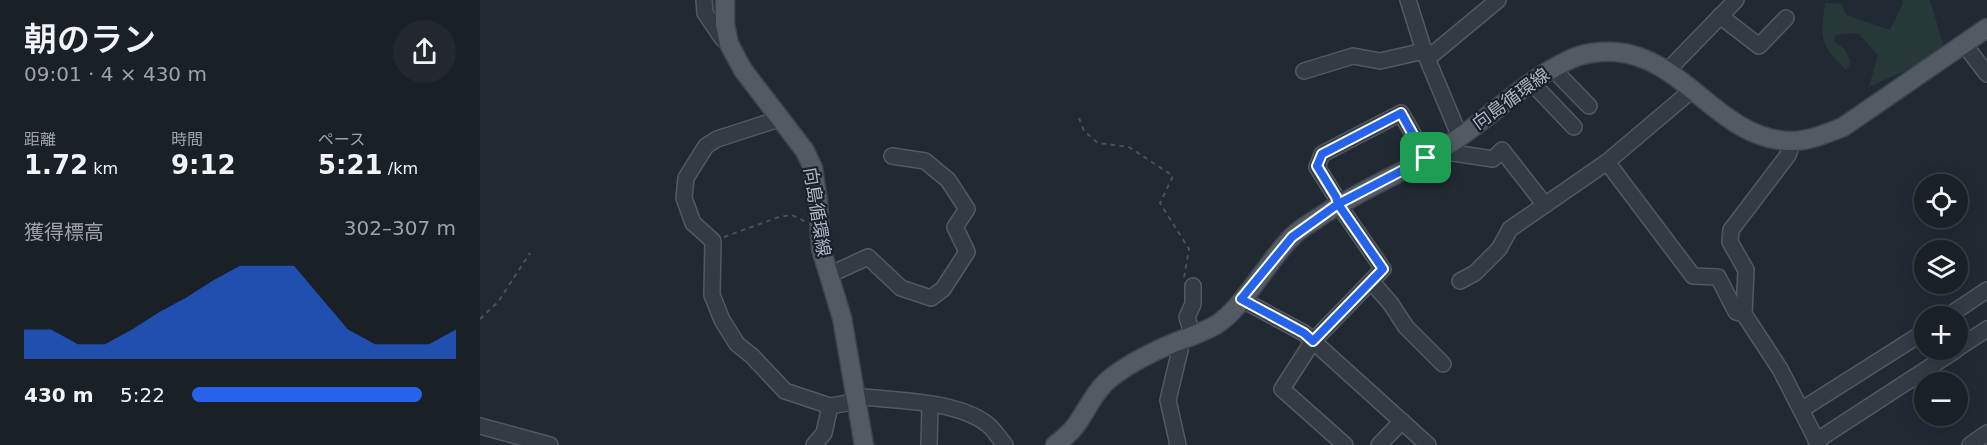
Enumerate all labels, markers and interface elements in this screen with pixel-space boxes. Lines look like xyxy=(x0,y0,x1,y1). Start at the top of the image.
text: 朝のラン xyxy=(24,20,156,59)
button: share xyxy=(393,20,456,83)
text: 09:01 · 4 × 430 m xyxy=(24,62,207,86)
street label: 向島循環線 xyxy=(1468,64,1553,134)
text: 距離 xyxy=(24,130,56,149)
text: 時間 xyxy=(171,130,203,149)
text: ペース xyxy=(318,130,365,149)
pin xyxy=(1400,132,1451,183)
icon: arrive xyxy=(1409,141,1442,174)
text: 1.72 xyxy=(24,150,88,180)
text: 9:12 xyxy=(171,150,236,180)
text: 5:21 xyxy=(318,150,383,180)
text: km xyxy=(88,159,118,178)
text: /km xyxy=(383,159,418,178)
street label: 向島循環線 xyxy=(800,166,835,258)
map controls xyxy=(1914,174,1968,426)
button: locate xyxy=(1914,174,1968,228)
text: 302–307 m xyxy=(344,216,456,240)
text: 獲得標高 xyxy=(24,220,104,244)
button: layers xyxy=(1914,240,1968,294)
button: + xyxy=(1914,306,1968,360)
button: − xyxy=(1914,372,1968,426)
text: 430 m xyxy=(24,383,94,407)
text: 5:22 xyxy=(120,383,165,407)

